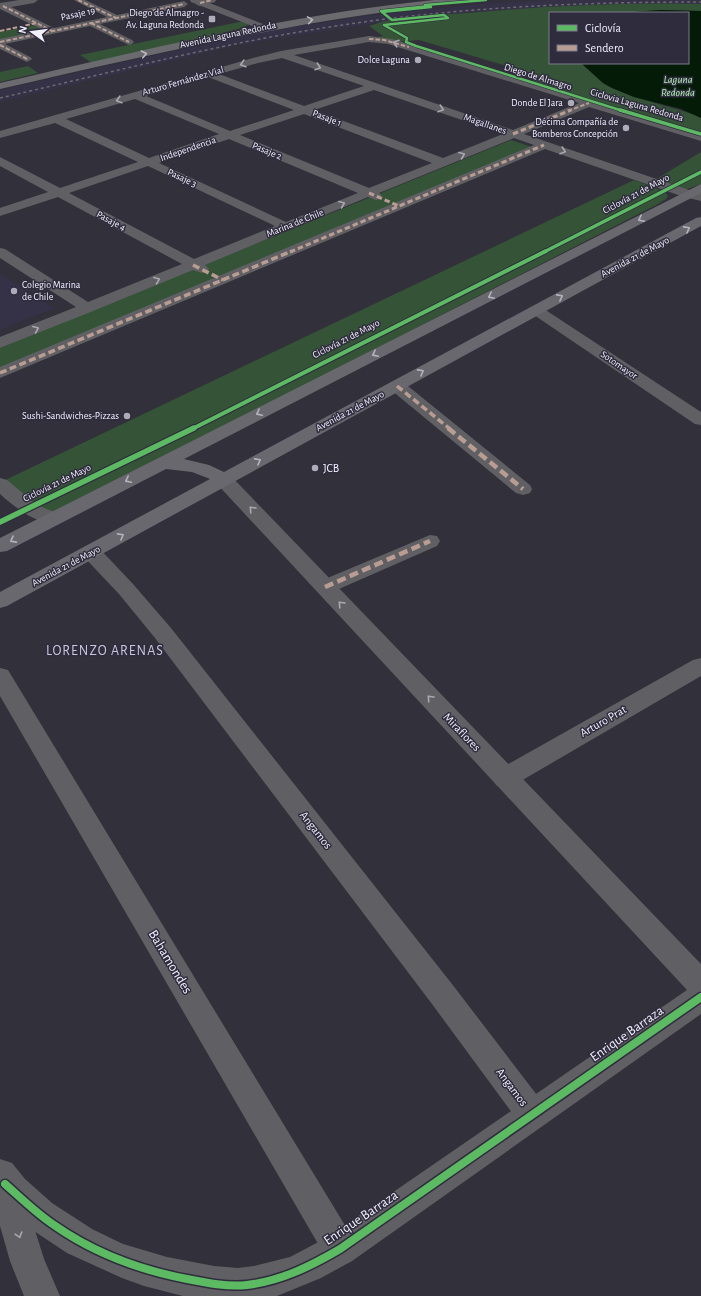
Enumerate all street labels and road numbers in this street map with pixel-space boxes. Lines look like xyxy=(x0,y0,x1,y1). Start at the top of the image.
street label: Pasaje 19 xyxy=(60,5,96,23)
street label: Avenida Laguna Redonda xyxy=(179,20,277,50)
street label: Diego de Almagro xyxy=(503,62,573,92)
street label: Arturo Fernández Vial xyxy=(141,65,225,97)
street label: Ciclovia Laguna Redonda xyxy=(589,87,685,123)
street label: Pasaje 1 xyxy=(311,108,343,128)
street label: Magallanes xyxy=(462,112,508,136)
street label: Independencia xyxy=(159,135,218,163)
street label: Pasaje 2 xyxy=(251,140,284,162)
street label: Pasaje 3 xyxy=(166,167,198,189)
street label: Ciclovía 21 de Mayo xyxy=(601,172,671,216)
street label: Marina de Chile xyxy=(265,207,325,239)
street label: Pasaje 4 xyxy=(95,209,127,233)
street label: Avenida 21 de Mayo xyxy=(599,235,671,279)
street label: Ciclovía 21 de Mayo xyxy=(311,318,381,360)
street label: Sotomayor xyxy=(599,349,640,381)
street label: Avenida 21 de Mayo xyxy=(314,389,386,433)
street label: Ciclovía 21 de Mayo xyxy=(22,462,93,504)
street label: Avenida 21 de Mayo xyxy=(30,544,102,588)
street label: Arturo Prat xyxy=(578,703,628,739)
street label: Miraflores xyxy=(441,711,483,753)
street label: Angamos xyxy=(298,809,334,851)
street label: Bahamondes xyxy=(146,928,194,996)
street label: Enrique Barraza xyxy=(588,1003,667,1064)
street label: Angamos xyxy=(494,1066,530,1108)
street label: Enrique Barraza xyxy=(321,1188,401,1248)

